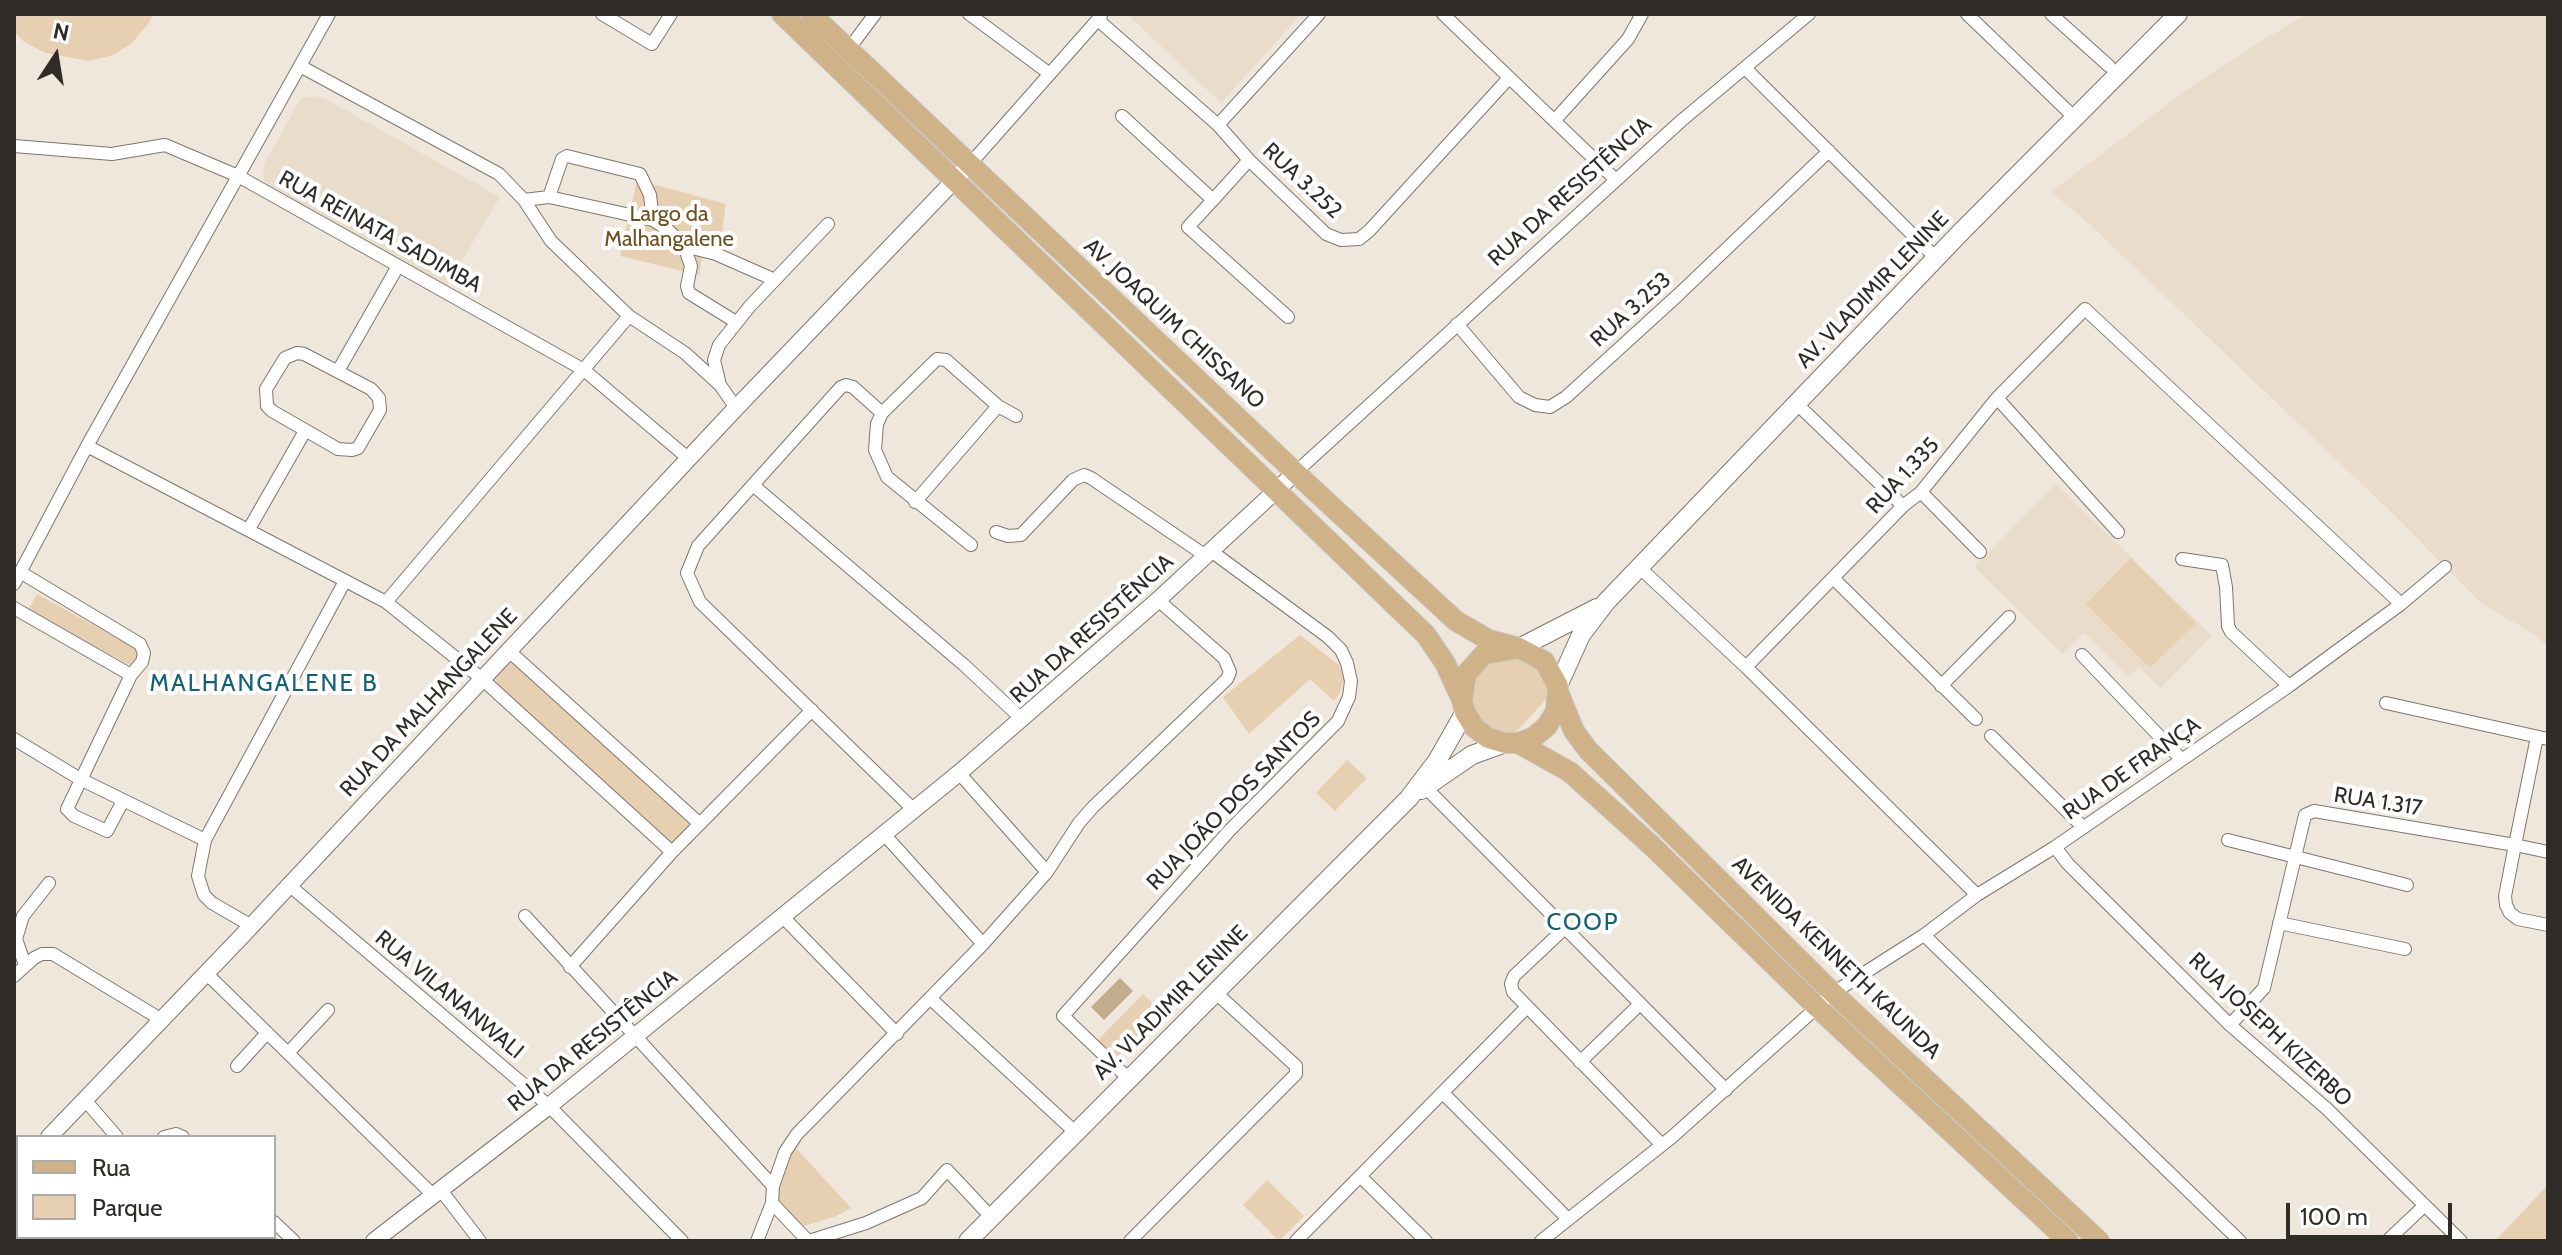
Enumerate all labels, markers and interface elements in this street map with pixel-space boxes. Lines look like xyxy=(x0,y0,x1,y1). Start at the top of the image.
north arrow xyxy=(16,16,96,96)
text: N xyxy=(51,17,72,47)
street label: RUA DA RESISTÊNCIA xyxy=(1483,112,1657,272)
street label: RUA 3.252 xyxy=(1257,138,1347,224)
street label: RUA REINATA SADIMBA xyxy=(274,165,486,299)
park label: Largo da Malhangalene xyxy=(604,202,734,254)
street label: AV. VLADIMIR LENINE xyxy=(1791,206,1955,374)
street label: AV. JOAQUIM CHISSANO xyxy=(1078,233,1270,415)
street label: RUA 3.253 xyxy=(1585,267,1677,353)
street label: RUA 1.335 xyxy=(1861,432,1945,520)
street label: RUA DA RESISTÊNCIA xyxy=(1005,549,1179,709)
street label: RUA DA MALHANGALENE xyxy=(335,603,523,803)
district label: MALHANGALENE B xyxy=(149,670,379,698)
street label: RUA JOÃO DOS SANTOS xyxy=(1142,706,1326,896)
street label: RUA DE FRANÇA xyxy=(2058,712,2206,826)
street label: RUA 1.317 xyxy=(2332,782,2424,822)
street label: AVENIDA KENNETH KAUNDA xyxy=(1726,851,1946,1065)
district label: COOP xyxy=(1546,909,1620,937)
street label: AV. VLADIMIR LENINE xyxy=(1088,920,1254,1086)
street label: RUA VILANANWALI xyxy=(369,925,529,1065)
street label: RUA JOSEPH KIZERBO xyxy=(2183,947,2357,1113)
street label: RUA DA RESISTÊNCIA xyxy=(503,965,683,1117)
legend xyxy=(16,1135,276,1239)
text: Rua xyxy=(92,1153,130,1182)
scale bar xyxy=(2290,1187,2456,1237)
text: Parque xyxy=(92,1193,162,1222)
text: 100 m xyxy=(2300,1202,2368,1231)

